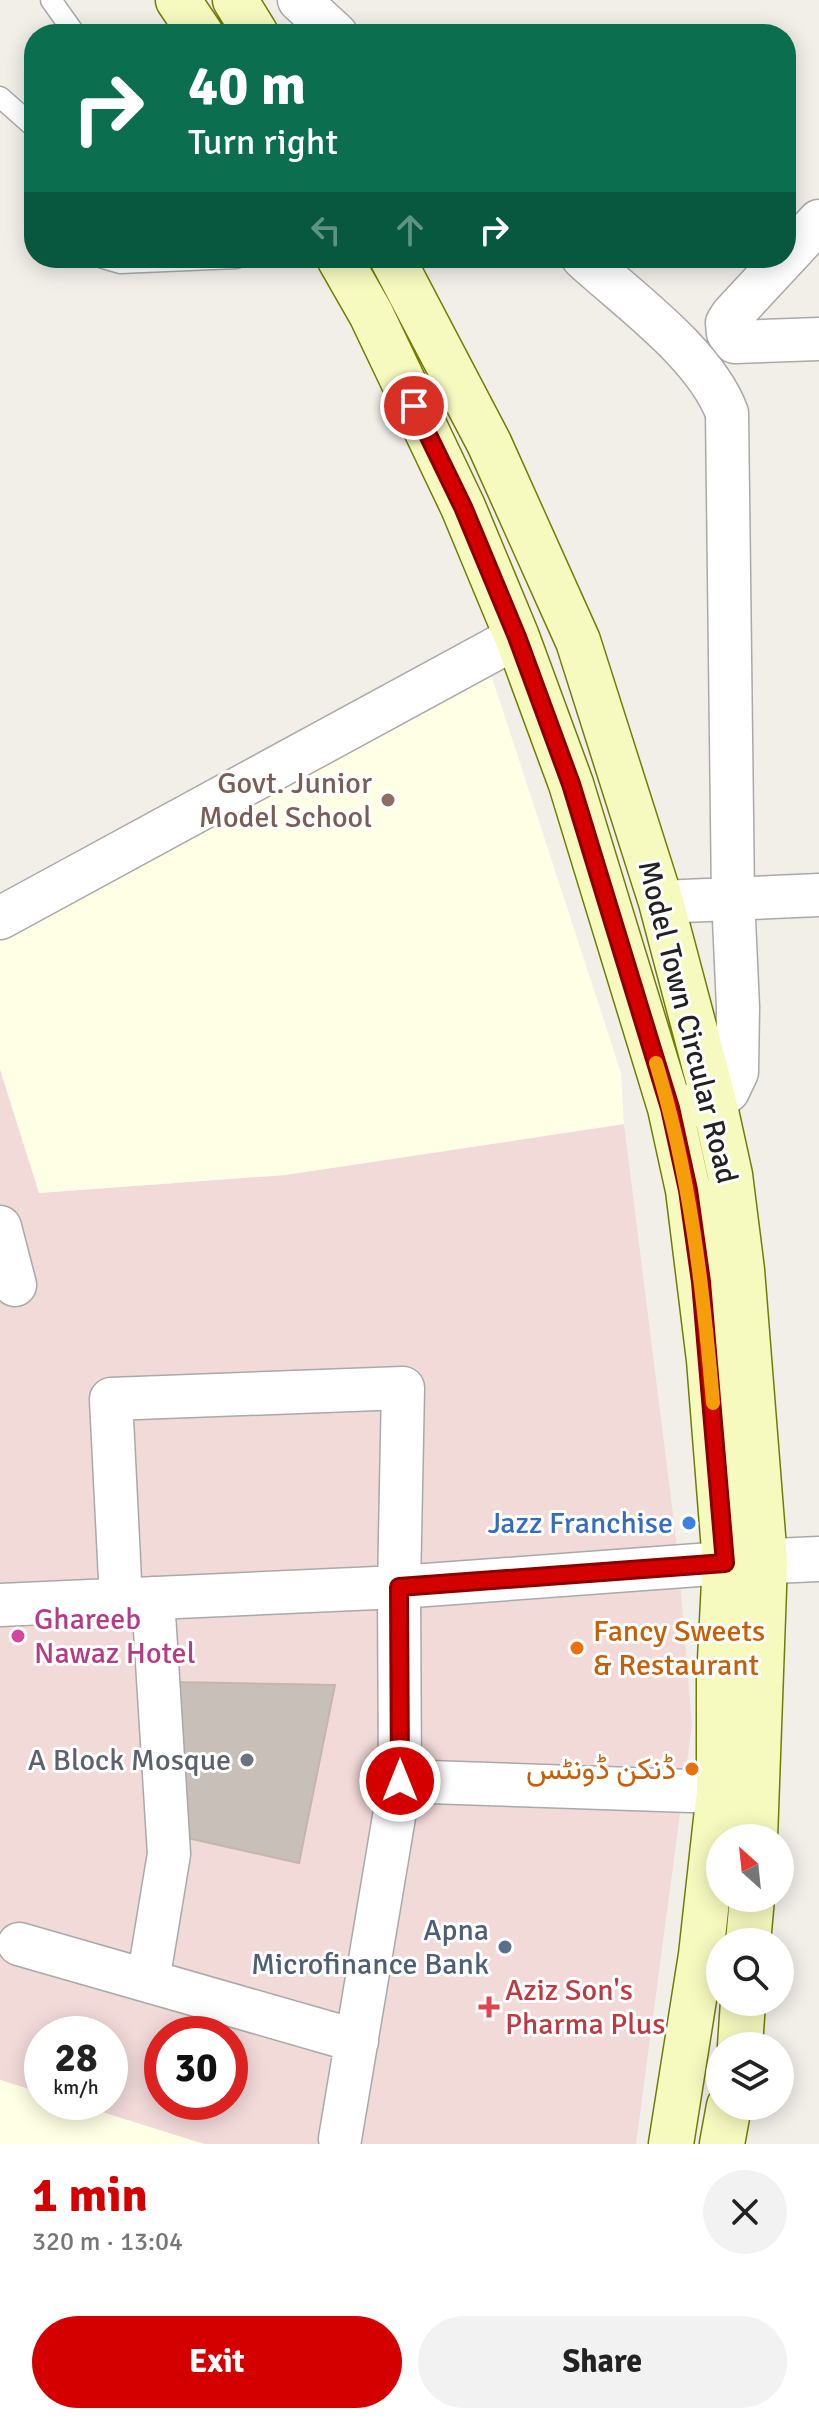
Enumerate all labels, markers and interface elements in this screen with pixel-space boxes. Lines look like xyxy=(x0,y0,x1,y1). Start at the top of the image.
text: 40 m xyxy=(188,51,306,120)
icon: right xyxy=(56,56,160,160)
text: Turn right xyxy=(188,120,338,165)
icon: left xyxy=(304,208,348,252)
icon: ahead xyxy=(388,208,432,252)
icon: right xyxy=(472,208,516,252)
pin xyxy=(380,372,448,440)
icon: arrive xyxy=(392,384,436,428)
place label: Govt. Junior Model School xyxy=(199,765,372,836)
marker: Govt. Junior Model School xyxy=(379,791,397,809)
street label: Model Town Circular Road xyxy=(629,857,746,1187)
place label: Jazz Franchise xyxy=(488,1505,673,1542)
marker: Jazz Franchise xyxy=(680,1514,698,1532)
place label: Ghareeb Nawaz Hotel xyxy=(34,1601,195,1672)
place label: Fancy Sweets & Restaurant xyxy=(593,1613,765,1684)
marker: Ghareeb Nawaz Hotel xyxy=(9,1627,27,1645)
marker: Fancy Sweets & Restaurant xyxy=(568,1639,586,1657)
position arrow xyxy=(358,1739,442,1823)
place label: A Block Mosque xyxy=(28,1742,231,1779)
marker: A Block Mosque xyxy=(238,1751,256,1769)
place label: ڈنکن ڈونٹس xyxy=(526,1751,676,1788)
marker: ڈنکن ڈونٹس xyxy=(683,1760,701,1778)
north arrow xyxy=(706,1824,794,1912)
map controls xyxy=(706,1824,794,2120)
place label: Apna Microfinance Bank xyxy=(251,1912,489,1983)
button: search xyxy=(706,1928,794,2016)
marker: Apna Microfinance Bank xyxy=(496,1938,514,1956)
place label: Aziz Son's Pharma Plus xyxy=(505,1972,665,2043)
marker: Aziz Son's Pharma Plus xyxy=(480,1998,498,2016)
speed limit sign: 30 xyxy=(144,2016,248,2120)
button: layers xyxy=(706,2032,794,2120)
text: 28 xyxy=(54,2033,98,2083)
text: km/h xyxy=(53,2075,99,2100)
text: 1 min xyxy=(32,2166,148,2225)
button: close xyxy=(703,2170,787,2254)
text: 320 m · 13:04 xyxy=(32,2226,183,2258)
button: Exit xyxy=(32,2316,402,2408)
button: Share xyxy=(418,2316,787,2408)

